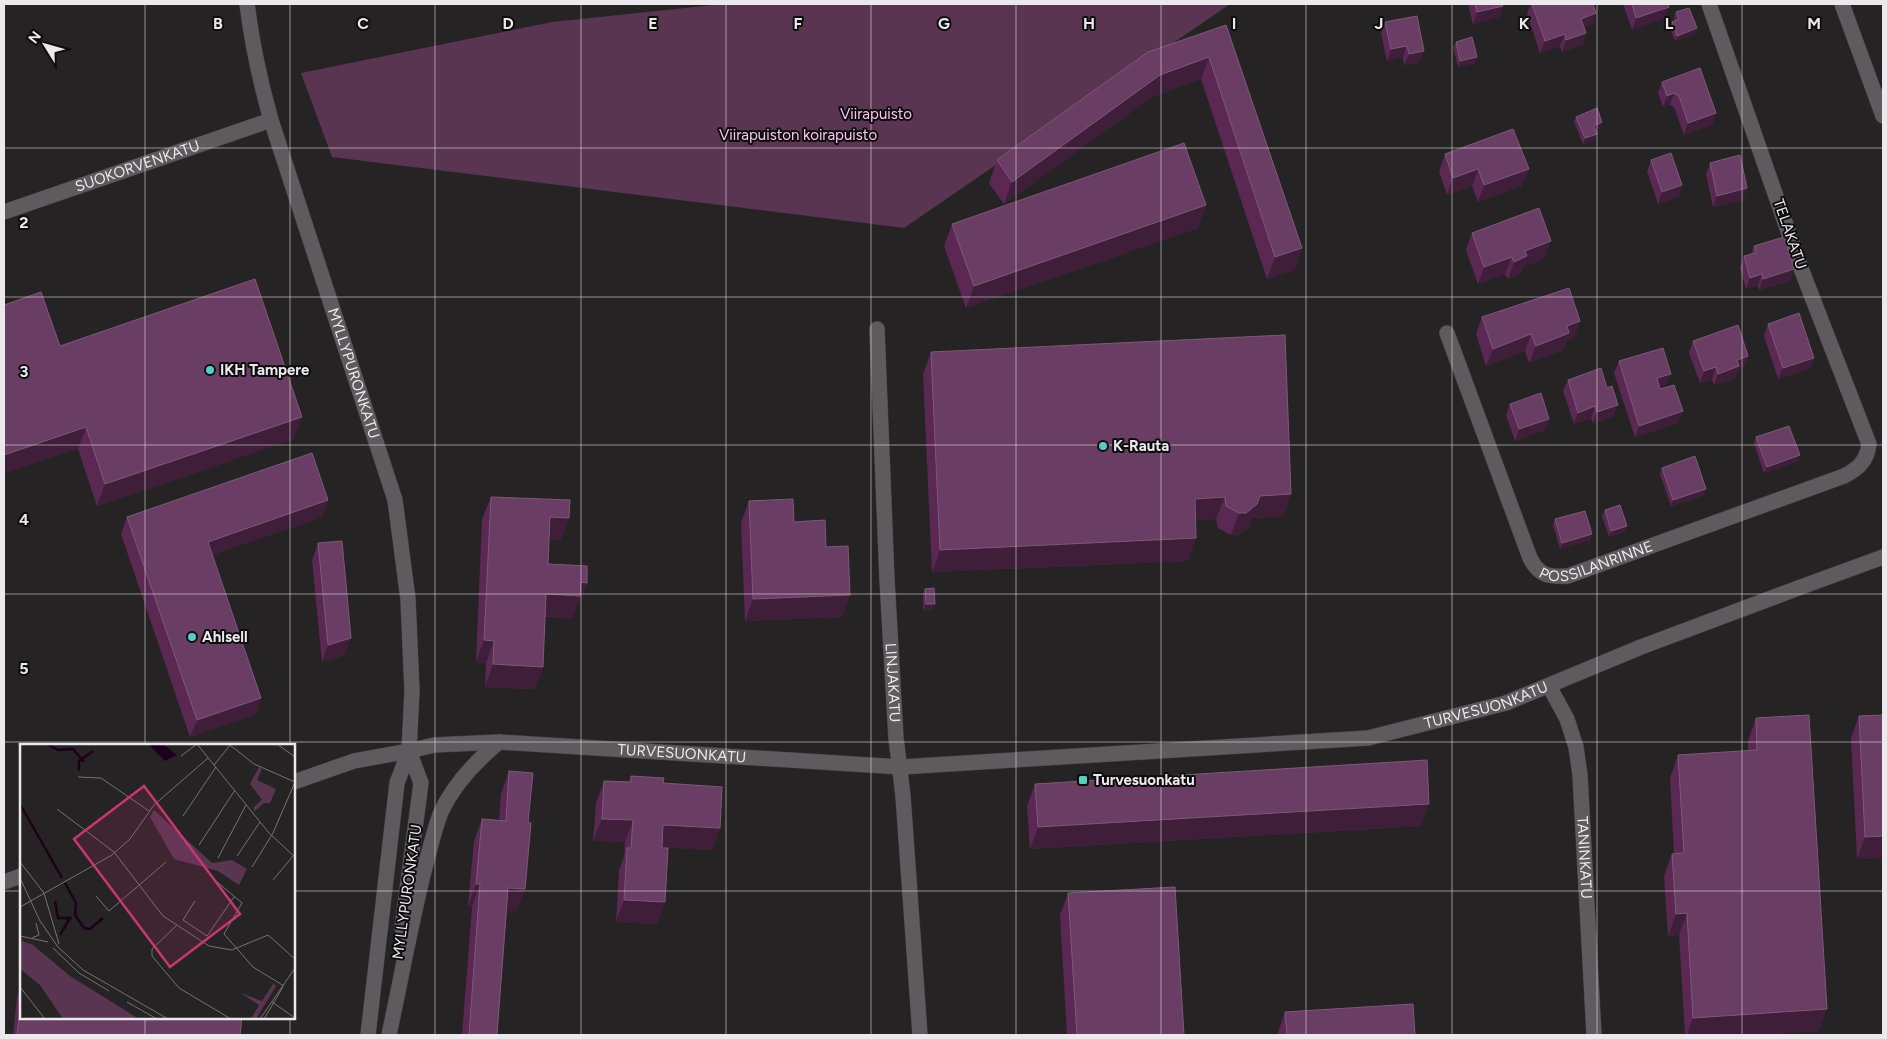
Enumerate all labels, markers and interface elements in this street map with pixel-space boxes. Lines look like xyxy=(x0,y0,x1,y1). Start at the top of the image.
text: B xyxy=(213,14,223,33)
text: C xyxy=(357,14,369,33)
text: D xyxy=(502,14,514,33)
text: E xyxy=(648,14,658,33)
text: F xyxy=(794,14,803,33)
text: G xyxy=(938,14,950,33)
text: H xyxy=(1083,14,1095,33)
text: I xyxy=(1232,14,1236,33)
text: J xyxy=(1375,14,1383,33)
text: K xyxy=(1519,14,1530,33)
text: L xyxy=(1665,14,1674,33)
text: M xyxy=(1807,14,1821,33)
north arrow xyxy=(20,20,70,70)
text: N xyxy=(25,28,45,47)
park label: Viirapuisto xyxy=(840,105,912,123)
park label: Viirapuiston koirapuisto xyxy=(719,126,877,144)
street label: SUOKORVENKATU xyxy=(73,136,202,196)
street label: TELAKATU xyxy=(1770,197,1810,271)
text: 2 xyxy=(19,213,29,232)
street label: MYLLYPURONKATU xyxy=(324,306,383,441)
place label: IKH Tampere xyxy=(220,361,310,379)
text: 3 xyxy=(20,362,29,381)
marker: IKH Tampere xyxy=(204,364,216,376)
place label: K-Rauta xyxy=(1113,437,1169,455)
marker: K-Rauta xyxy=(1097,440,1109,452)
text: 4 xyxy=(19,510,29,529)
street label: POSSILANRINNE xyxy=(1536,537,1655,586)
place label: Ahlsell xyxy=(202,628,248,646)
marker: Ahlsell xyxy=(186,631,198,643)
street label: LINJAKATU xyxy=(882,642,904,723)
text: 5 xyxy=(19,659,29,678)
street label: TURVESUONKATU xyxy=(1422,678,1551,732)
street label: TURVESUONKATU xyxy=(617,740,747,766)
inset map xyxy=(20,744,295,1019)
place label: Turvesuonkatu xyxy=(1093,771,1195,789)
marker: Turvesuonkatu xyxy=(1077,774,1089,786)
street label: TANINKATU xyxy=(1573,816,1596,899)
street label: MYLLYPURONKATU xyxy=(389,823,425,961)

